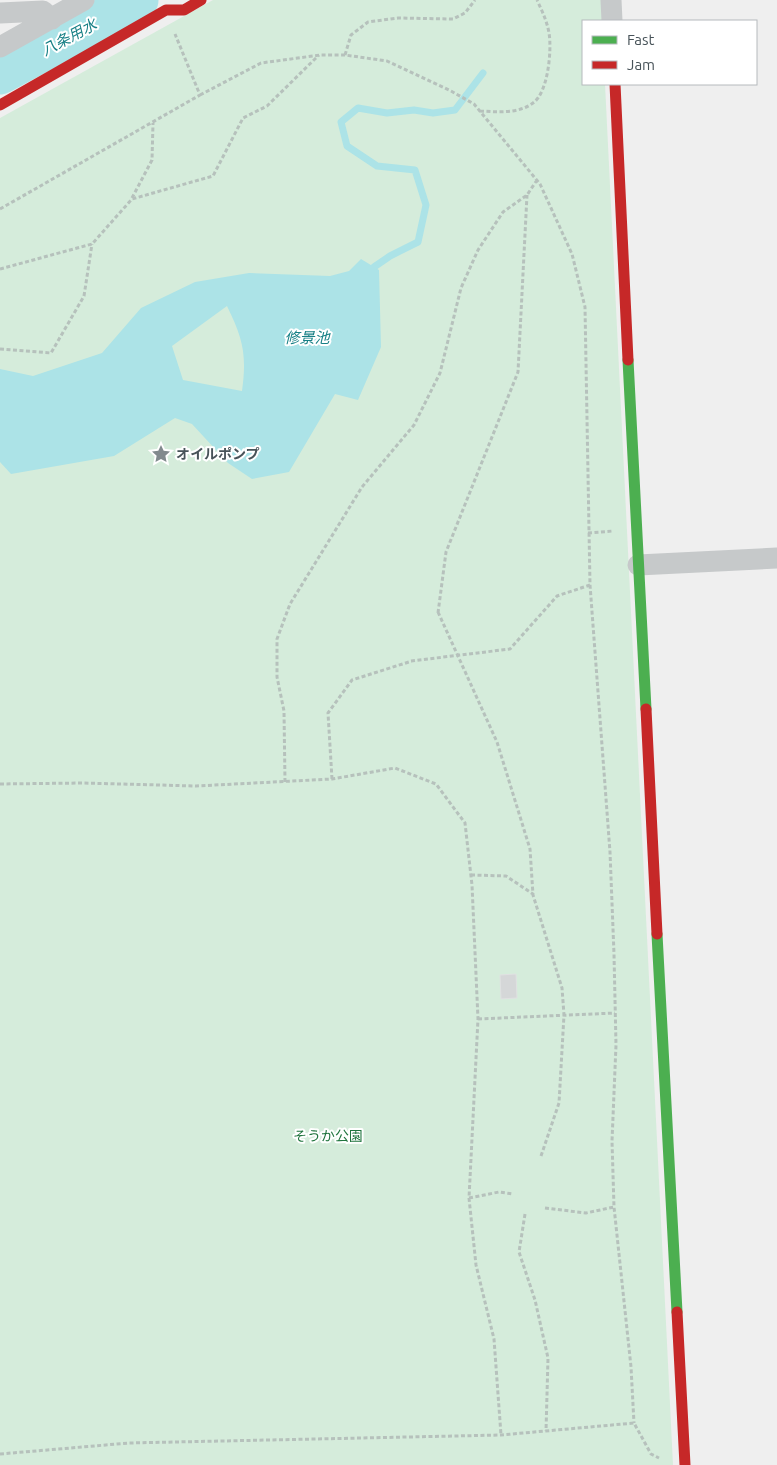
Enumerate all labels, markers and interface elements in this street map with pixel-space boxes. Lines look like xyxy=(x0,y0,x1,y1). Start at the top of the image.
water label: 八条用水 xyxy=(39,14,101,59)
legend xyxy=(582,20,757,85)
text: Fast xyxy=(627,31,655,48)
text: Jam xyxy=(627,56,655,73)
water label: 修景池 xyxy=(284,329,331,346)
place icon: オイルポンプ xyxy=(150,443,172,465)
place label: オイルポンプ xyxy=(176,446,260,462)
park label: そうか公園 xyxy=(293,1128,363,1144)

